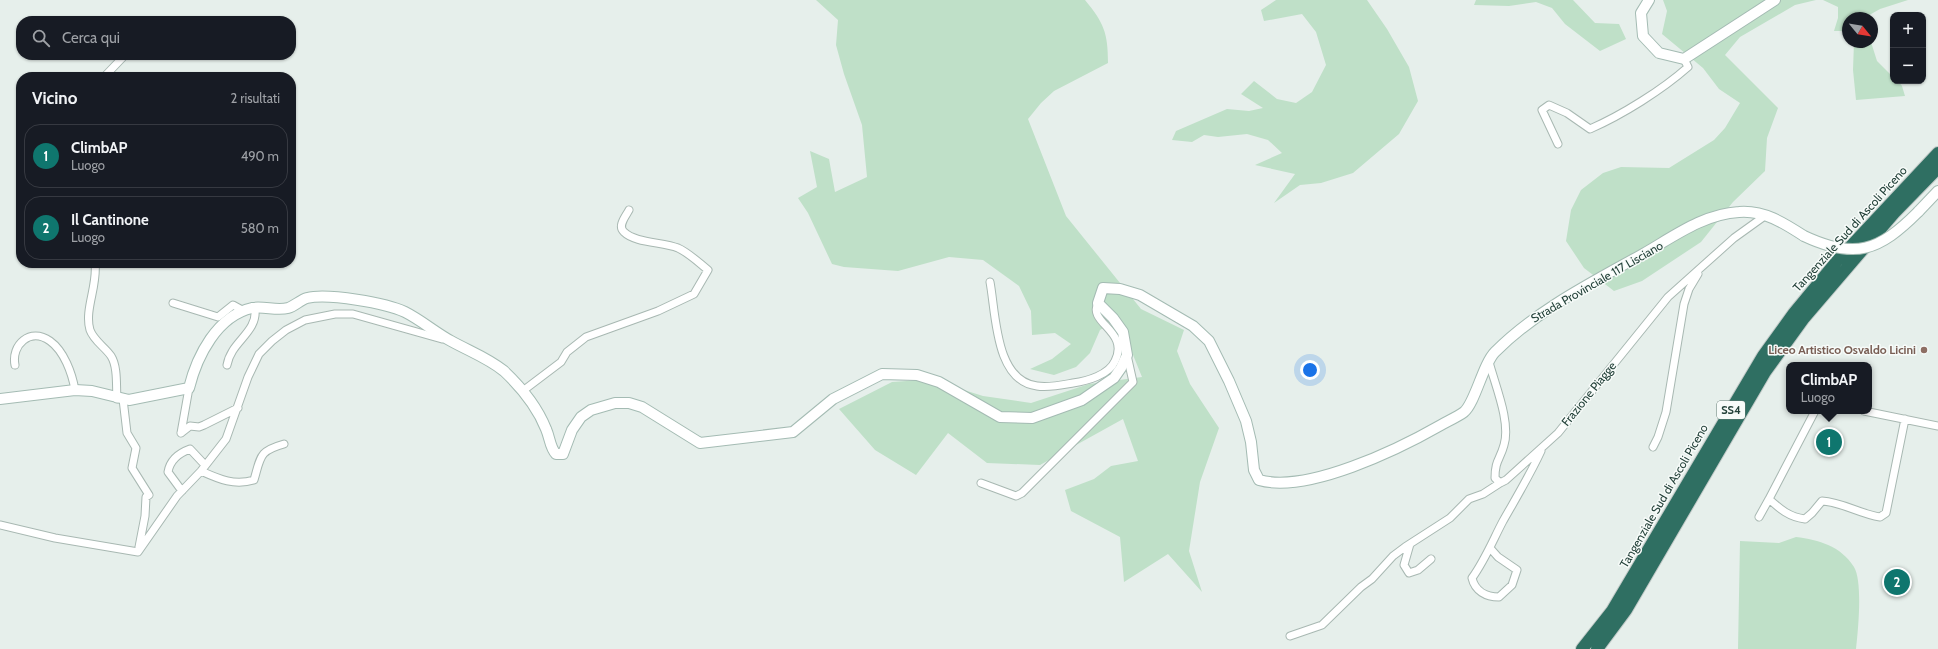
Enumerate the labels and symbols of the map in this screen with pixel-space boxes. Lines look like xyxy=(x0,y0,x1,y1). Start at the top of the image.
north arrow xyxy=(1842,12,1878,48)
street label: Tangenziale Sud di Ascoli Piceno xyxy=(1789,163,1910,294)
street label: Strada Provinciale 117 Lisciano xyxy=(1528,237,1666,326)
place label: Liceo Artistico Osvaldo Licini xyxy=(1768,342,1916,357)
marker: Liceo Artistico Osvaldo Licini xyxy=(1919,345,1929,355)
street label: Frazione Piagge xyxy=(1558,358,1619,429)
your location xyxy=(1300,360,1320,380)
road number: SS4 xyxy=(1717,401,1745,419)
street label: Tangenziale Sud di Ascoli Piceno xyxy=(1616,421,1711,570)
pin: 1 xyxy=(1816,427,1842,457)
pin: 2 xyxy=(1884,567,1910,597)

